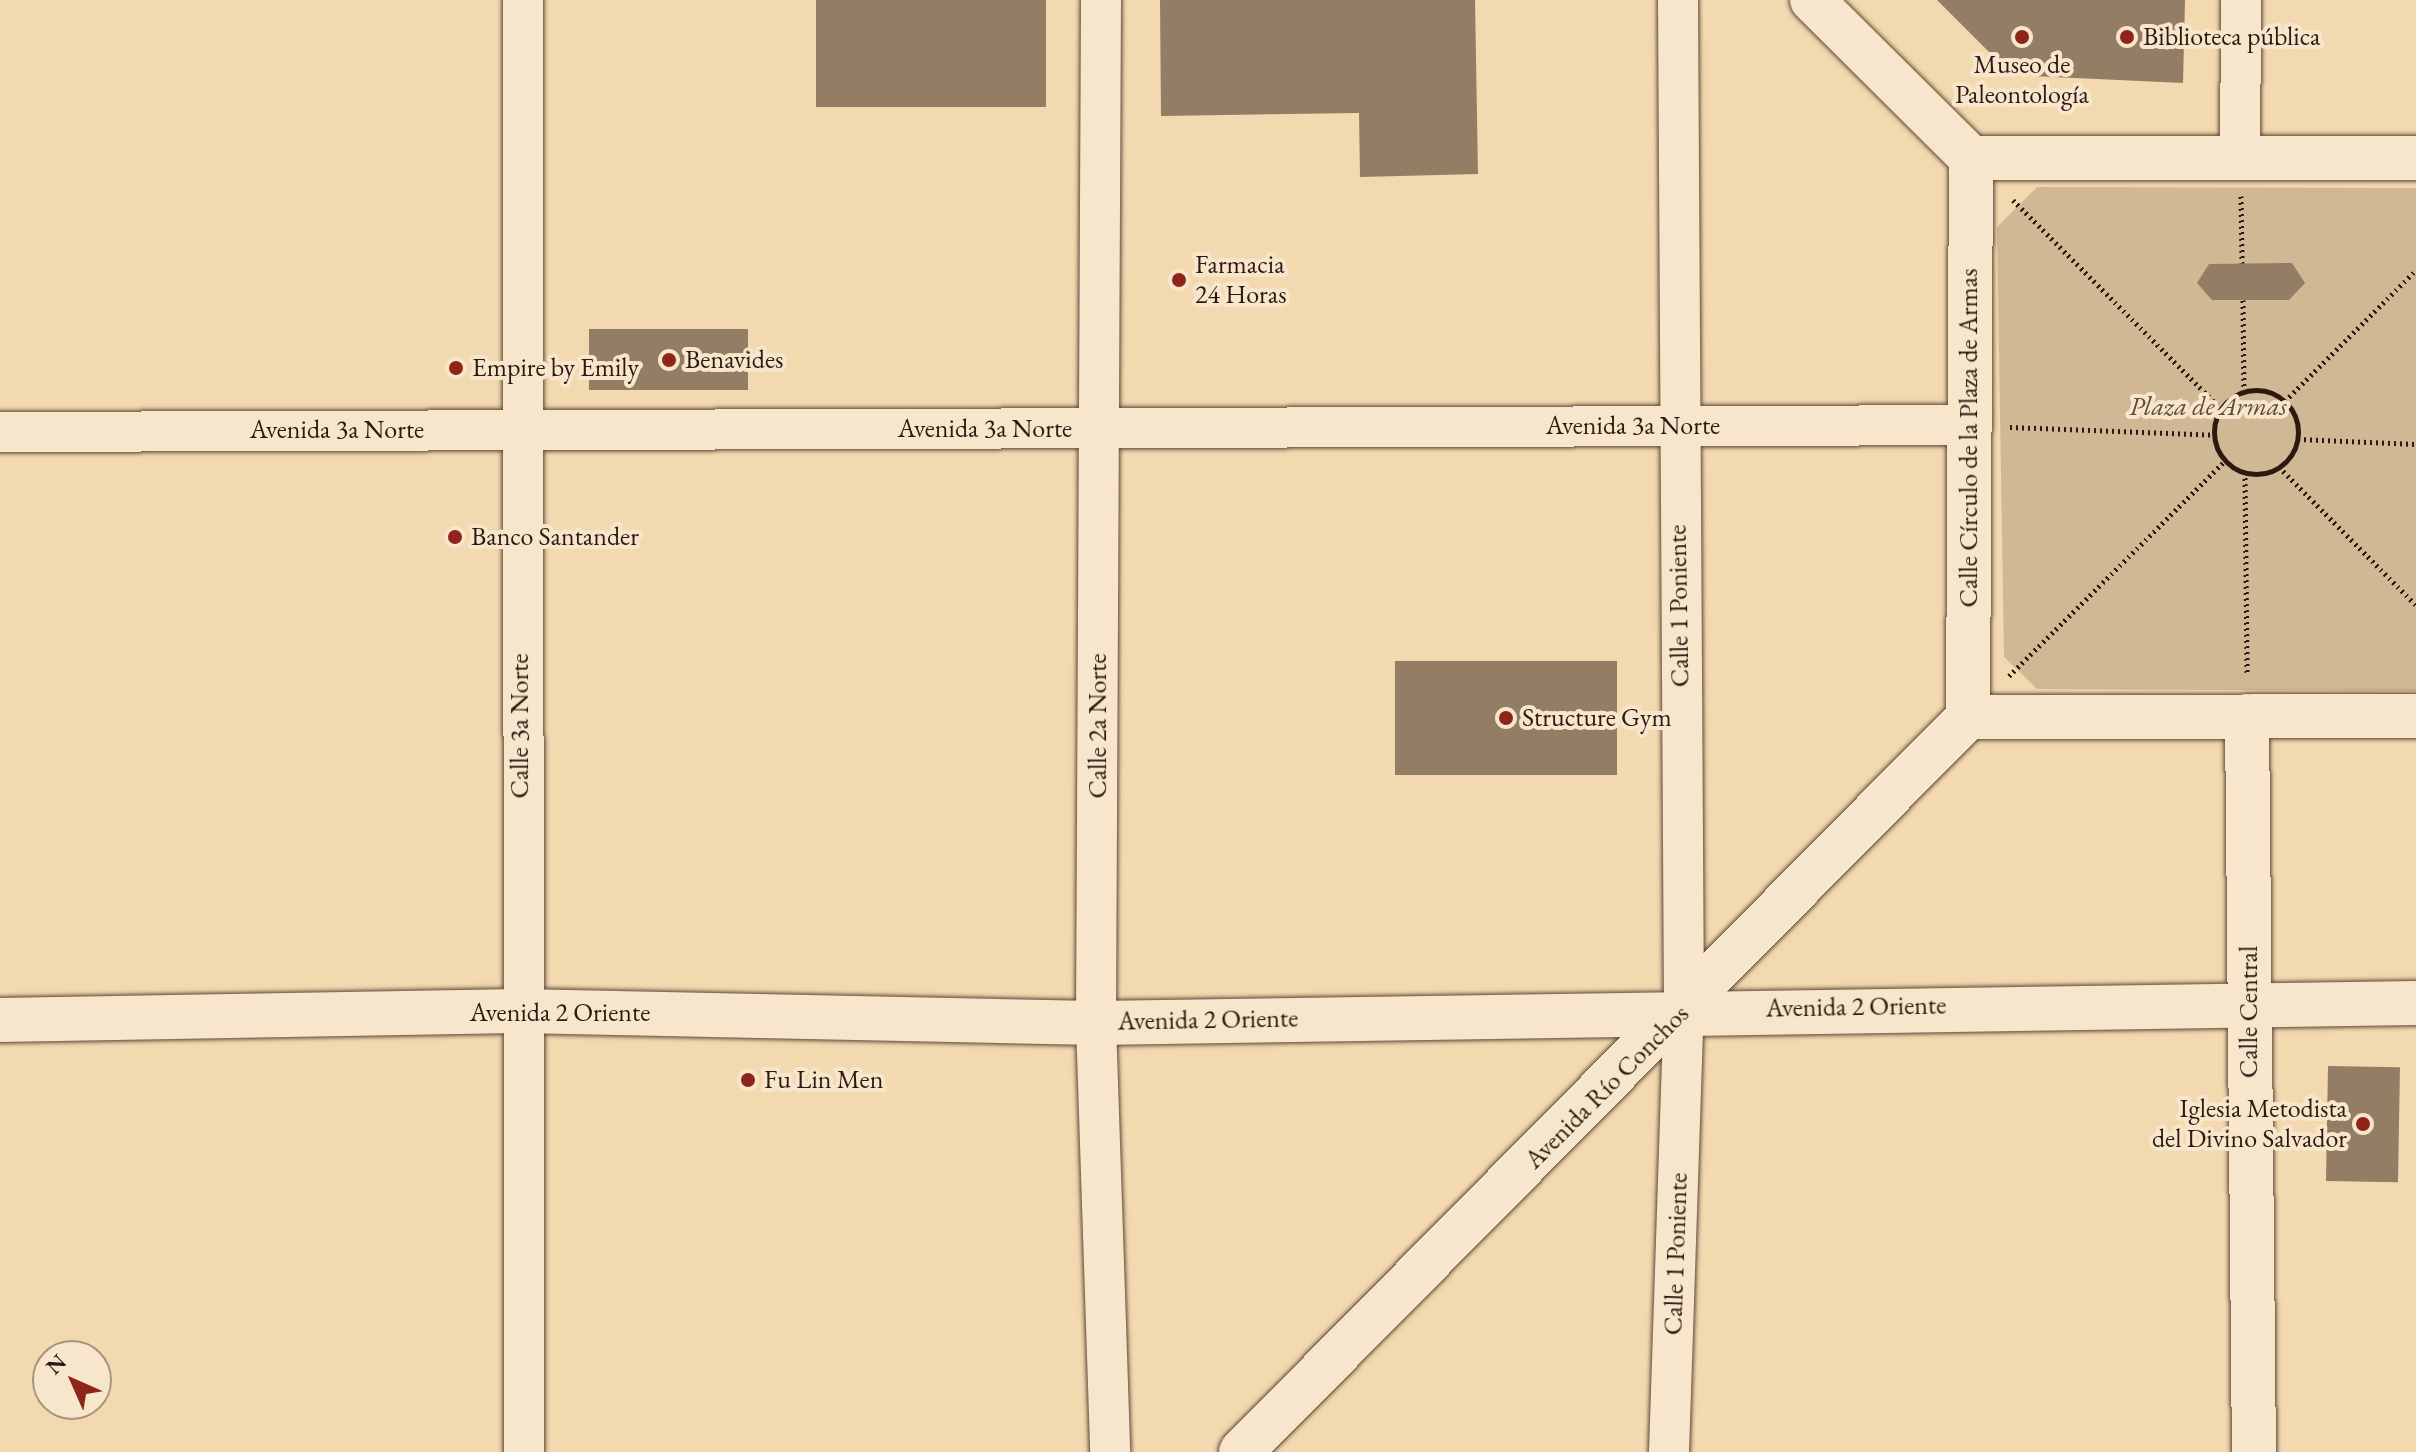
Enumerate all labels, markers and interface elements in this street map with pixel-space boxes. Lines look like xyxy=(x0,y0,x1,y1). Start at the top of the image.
place label: Biblioteca pública xyxy=(2143,21,2320,53)
marker: Museo de Paleontología xyxy=(2013,28,2031,46)
marker: Biblioteca pública xyxy=(2118,28,2136,46)
place label: Museo de Paleontología xyxy=(1955,49,2089,110)
place label: Farmacia 24 Horas xyxy=(1195,249,1287,310)
street label: Calle Círculo de la Plaza de Armas xyxy=(1953,268,1985,608)
marker: Farmacia 24 Horas xyxy=(1170,271,1188,289)
place label: Benavides xyxy=(685,344,783,376)
marker: Benavides xyxy=(660,351,678,369)
place label: Empire by Emily xyxy=(472,352,639,384)
marker: Empire by Emily xyxy=(447,359,465,377)
park label: Plaza de Armas xyxy=(2129,391,2287,423)
street label: Avenida 3a Norte xyxy=(1546,410,1720,442)
street label: Avenida 3a Norte xyxy=(898,413,1072,445)
street label: Avenida 3a Norte xyxy=(250,414,424,446)
place label: Banco Santander xyxy=(471,521,639,553)
street label: Calle 1 Poniente xyxy=(1662,524,1696,688)
marker: Banco Santander xyxy=(446,528,464,546)
street label: Calle 3a Norte xyxy=(504,653,536,799)
street label: Calle 2a Norte xyxy=(1082,653,1114,799)
place label: Structure Gym xyxy=(1522,702,1672,734)
marker: Structure Gym xyxy=(1497,709,1515,727)
street label: Calle Central xyxy=(2233,946,2265,1078)
street label: Avenida 2 Oriente xyxy=(1765,990,1947,1024)
street label: Avenida 2 Oriente xyxy=(470,997,650,1029)
street label: Avenida Río Conchos xyxy=(1518,998,1696,1176)
street label: Avenida 2 Oriente xyxy=(1117,1003,1299,1037)
place label: Fu Lin Men xyxy=(764,1064,883,1096)
marker: Fu Lin Men xyxy=(739,1071,757,1089)
place label: Iglesia Metodista del Divino Salvador xyxy=(2152,1093,2347,1154)
marker: Iglesia Metodista del Divino Salvador xyxy=(2354,1115,2372,1133)
street label: Calle 1 Poniente xyxy=(1658,1172,1694,1336)
north arrow xyxy=(32,1340,112,1420)
text: N xyxy=(40,1348,73,1381)

